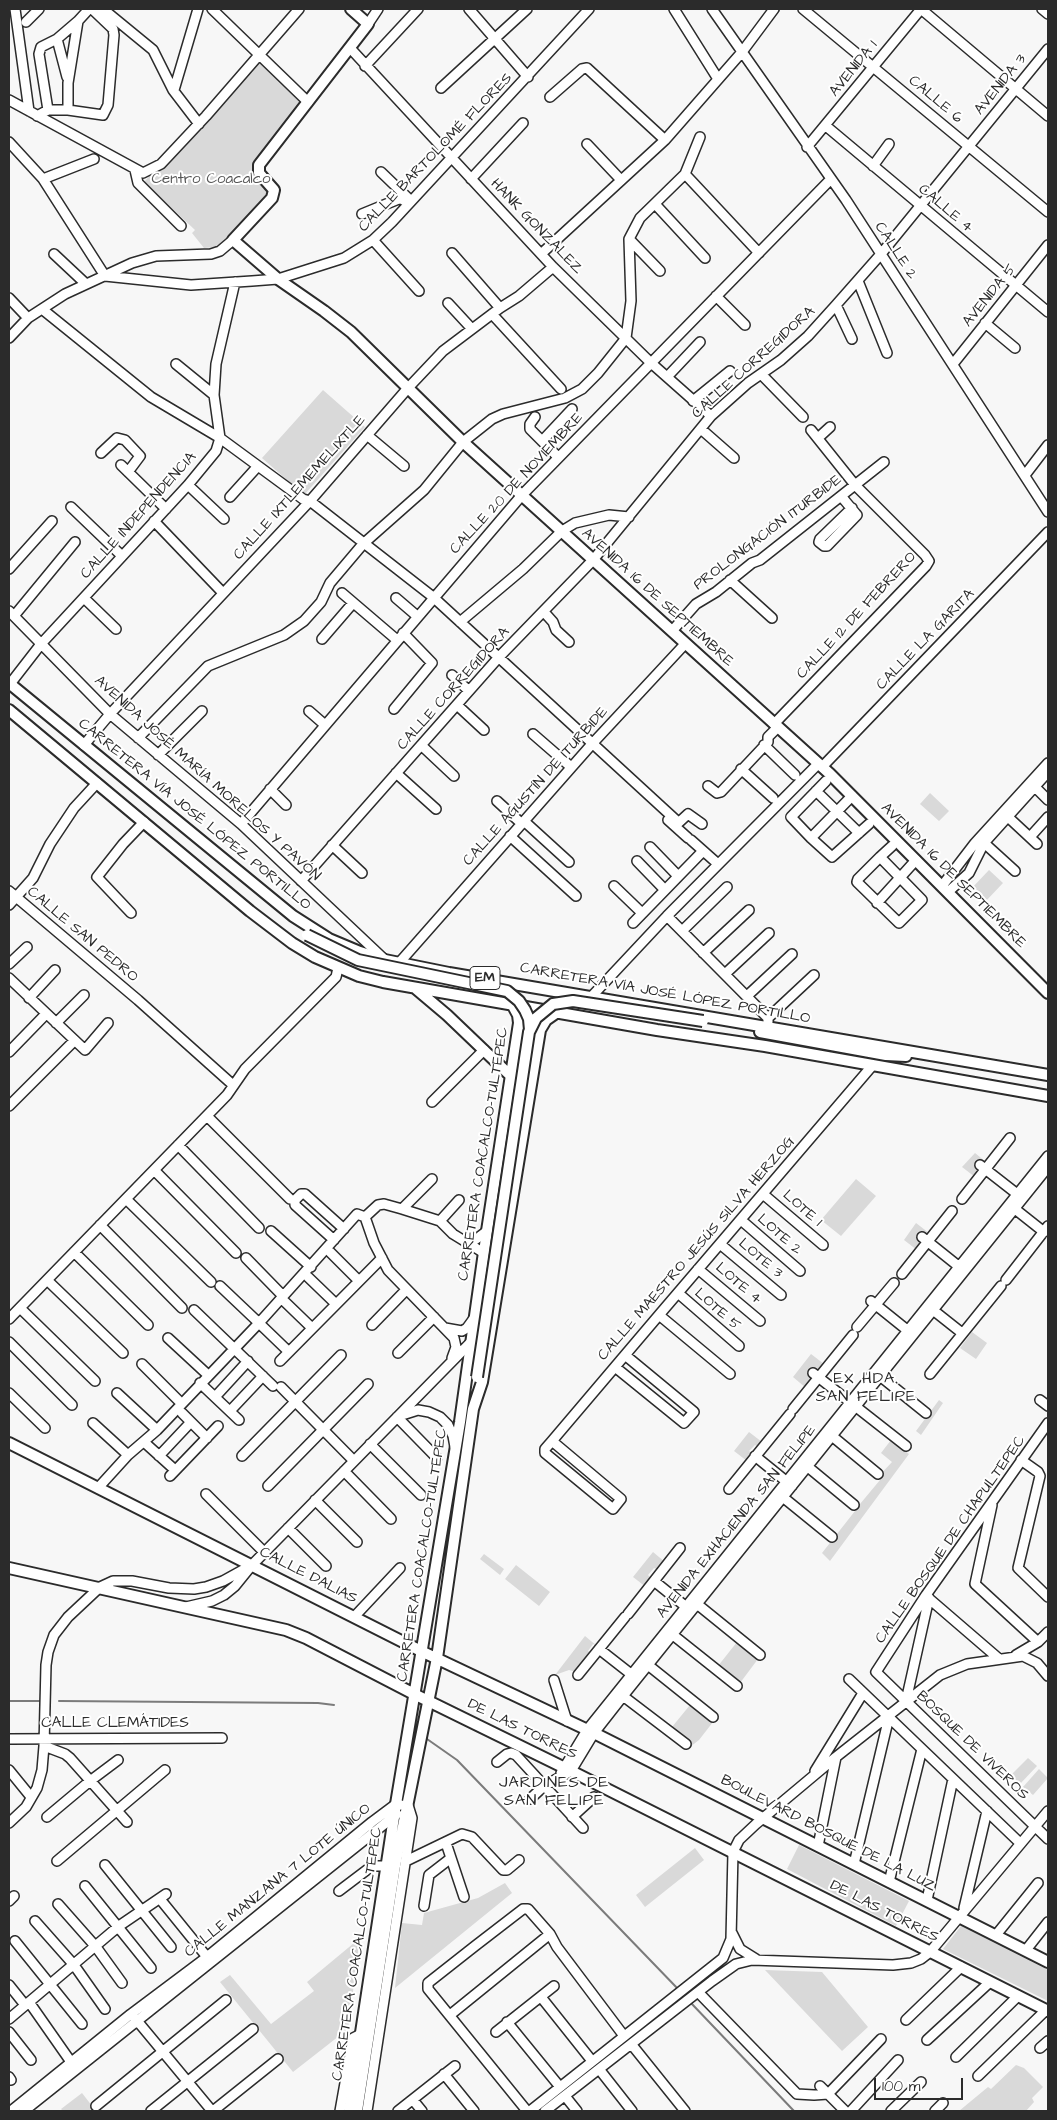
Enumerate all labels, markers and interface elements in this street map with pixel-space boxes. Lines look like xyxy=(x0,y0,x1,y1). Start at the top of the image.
street label: AVENIDA 1 xyxy=(826,37,882,101)
street label: AVENIDA 3 xyxy=(971,51,1031,119)
street label: CALLE BARTOLOMÉ FLORES xyxy=(355,70,517,236)
street label: CALLE 6 xyxy=(904,72,966,128)
park label: Centro Coacalco xyxy=(151,171,271,189)
street label: HANK GONZALEZ xyxy=(486,176,586,278)
street label: CALLE 4 xyxy=(914,181,976,237)
street label: CALLE 2 xyxy=(870,219,920,283)
street label: AVENIDA 5 xyxy=(959,261,1021,331)
street label: CALLE CORREGIDORA xyxy=(689,303,819,423)
street label: CALLE 20 DE NOVIEMBRE xyxy=(447,409,587,559)
street label: CALLE IXTLEMEMELIXTLE xyxy=(230,412,370,564)
street label: CALLE INDEPENDENCIA xyxy=(77,449,201,583)
street label: PROLONGACIÓN ITURBIDE xyxy=(690,471,846,595)
street label: AVENIDA 16 DE SEPTIEMBRE xyxy=(577,525,737,671)
street label: CALLE 12 DE FEBRERO xyxy=(793,549,921,683)
street label: CALLE LA GARITA xyxy=(873,586,979,694)
street label: CALLE CORREGIDORA xyxy=(394,624,514,754)
street label: AVENIDA JOSÉ MARÍA MORELOS Y PAVÓN xyxy=(90,673,324,885)
street label: CALLE AGUSTÍN DE ITURBIDE xyxy=(460,704,612,870)
street label: CARRETERA VÍA JOSÉ LÓPEZ PORTILLO xyxy=(74,715,314,915)
street label: AVENIDA 16 DE SEPTIEMBRE xyxy=(877,800,1029,952)
street label: CALLE SAN PEDRO xyxy=(23,883,141,987)
street label: CARRETERA VÍA JOSÉ LÓPEZ PORTILLO xyxy=(519,960,811,1028)
road number: EM xyxy=(470,966,500,990)
street label: CARRETERA COACALCO-TULTEPEC xyxy=(455,1026,513,1282)
street label: CALLE MAESTRO JESÚS SILVA HERZOG xyxy=(595,1133,799,1365)
street label: LOTE 1 xyxy=(779,1187,825,1231)
street label: LOTE 2 xyxy=(753,1211,805,1259)
street label: LOTE 3 xyxy=(734,1235,786,1283)
street label: LOTE 4 xyxy=(711,1259,765,1309)
street label: LOTE 5 xyxy=(690,1285,744,1335)
district label: EX HDA. SAN FELIPE xyxy=(814,1370,918,1408)
street label: AVENIDA EXHACIENDA SAN FELIPE xyxy=(654,1422,820,1622)
street label: CARRETERA COACALCO-TULTEPEC xyxy=(394,1427,452,1683)
street label: CALLE BOSQUE DE CHAPULTEPEC xyxy=(872,1433,1030,1647)
street label: CALLE DALIAS xyxy=(256,1544,360,1608)
street label: BOSQUE DE VIVEROS xyxy=(912,1688,1032,1804)
street label: DE LAS TORRES xyxy=(464,1696,580,1764)
street label: CALLE CLEMÁTIDES xyxy=(41,1715,189,1733)
street label: BOULEVARD BOSQUE DE LA LUZ xyxy=(717,1772,939,1896)
district label: JARDINES DE SAN FELIPE xyxy=(498,1774,610,1812)
street label: CALLE MANZANA 7 LOTE ÚNICO xyxy=(181,1800,375,1962)
street label: CARRETERA COACALCO-TULTEPEC xyxy=(329,1826,387,2082)
street label: DE LAS TORRES xyxy=(827,1877,941,1947)
scale bar xyxy=(877,2068,966,2100)
text: 100 m xyxy=(882,2076,921,2097)

